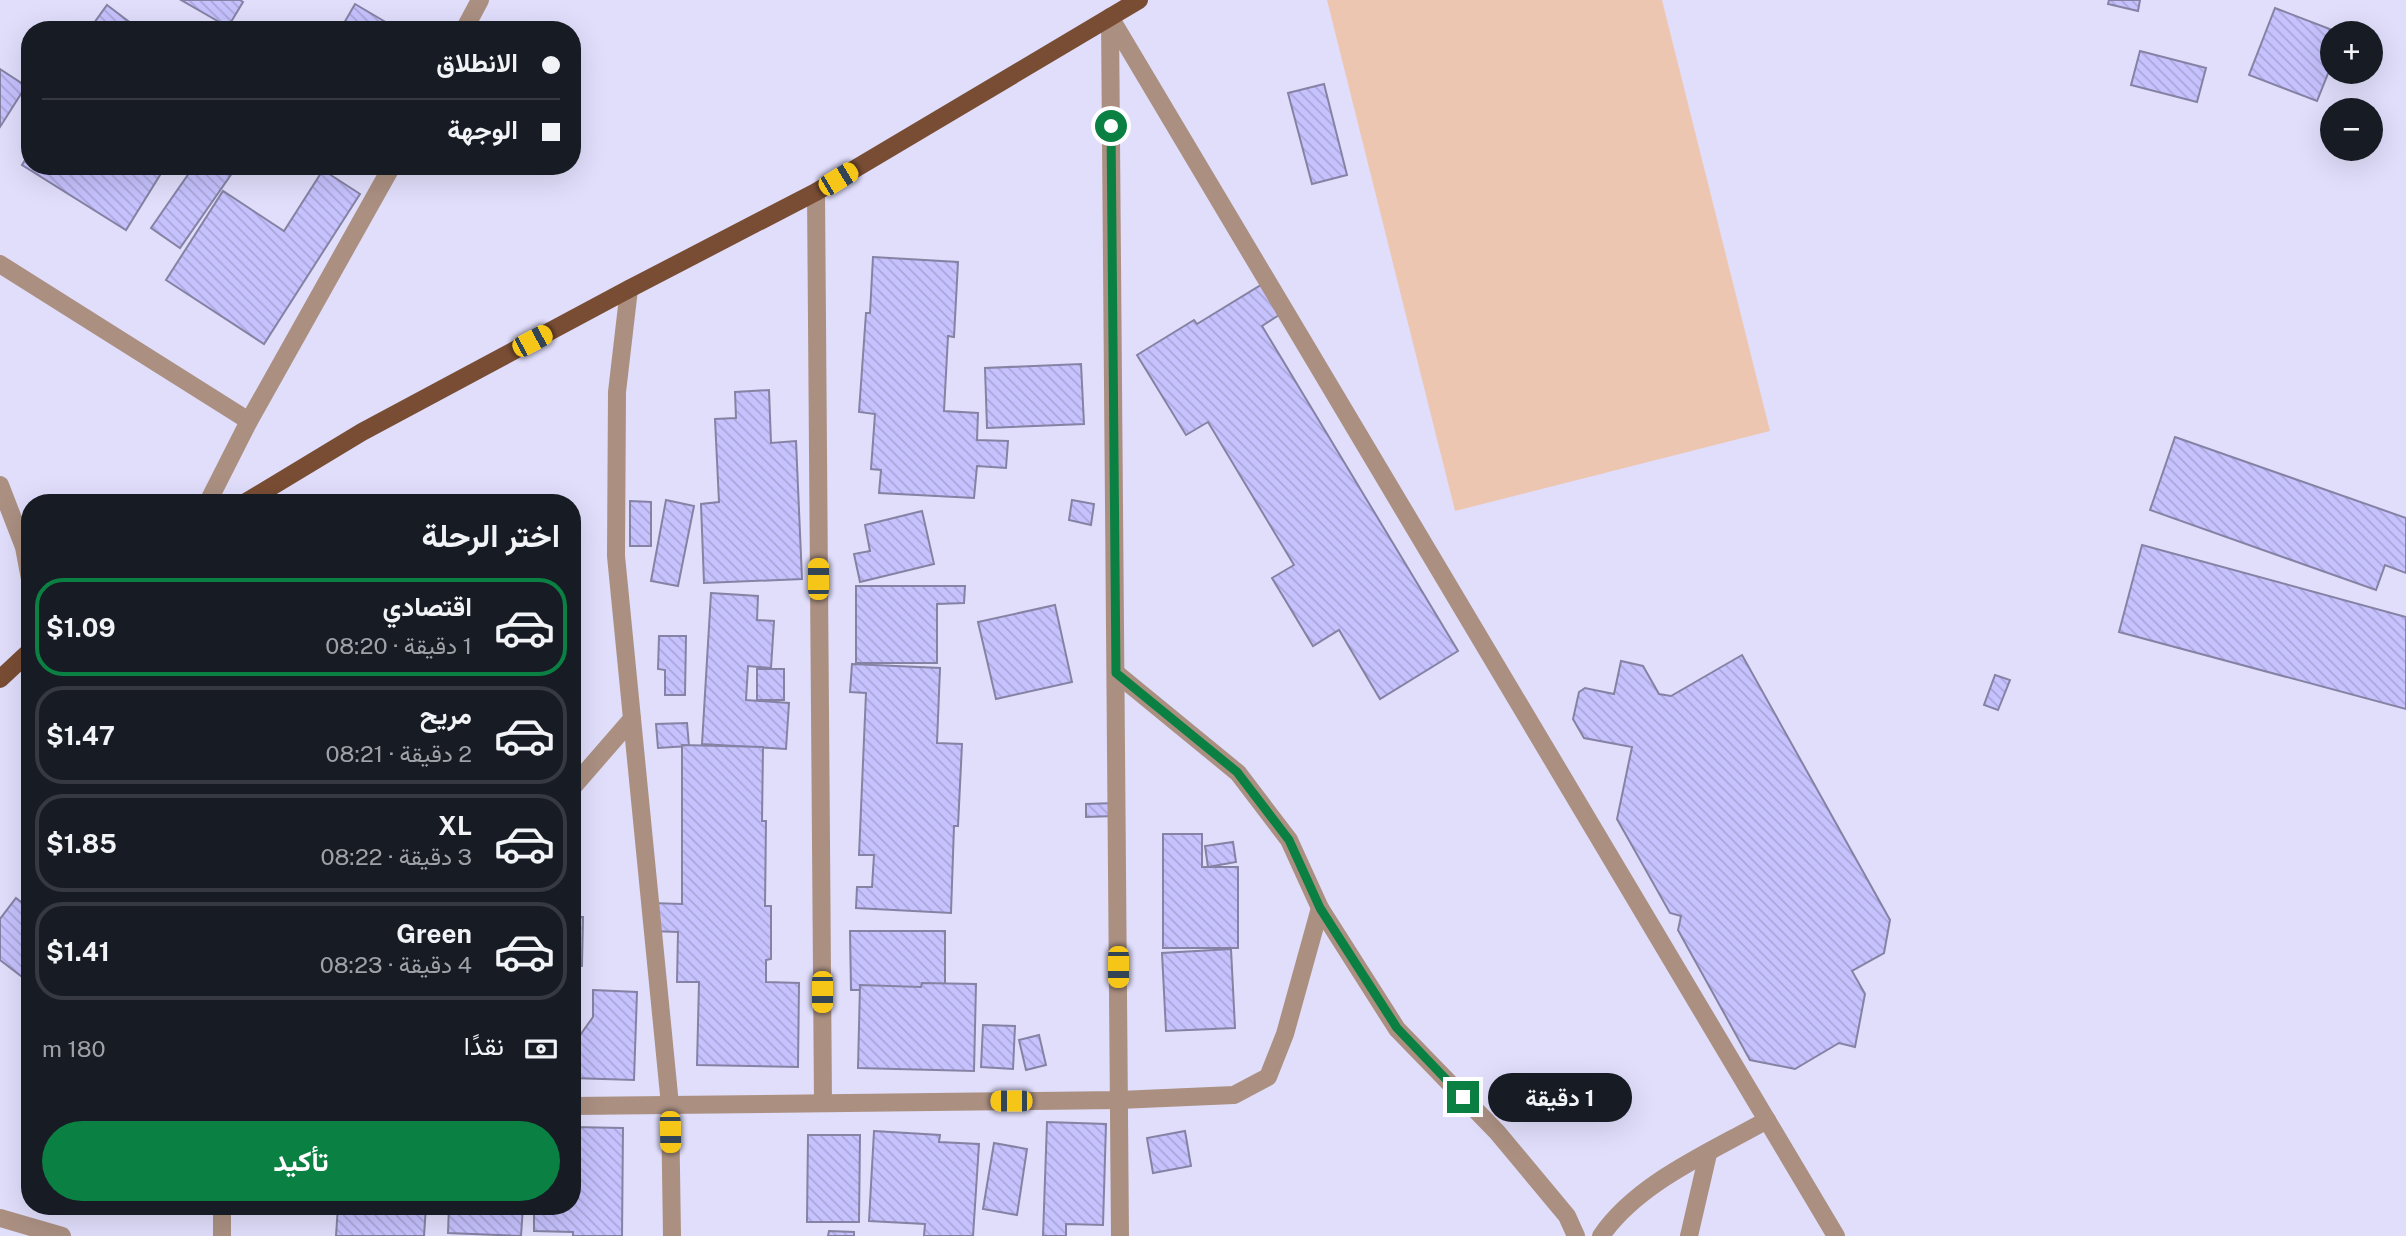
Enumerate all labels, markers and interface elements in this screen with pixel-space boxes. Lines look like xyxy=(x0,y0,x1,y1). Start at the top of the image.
map controls xyxy=(2320,21,2383,161)
button: + xyxy=(2320,21,2383,84)
text: الانطلاق xyxy=(436,47,518,78)
button: − xyxy=(2320,98,2383,161)
route start xyxy=(1095,110,1127,142)
text: الوجهة xyxy=(447,114,518,145)
car xyxy=(815,159,862,199)
car xyxy=(509,322,556,360)
text: اختر الرحلة xyxy=(422,517,560,554)
car xyxy=(808,558,829,600)
text: اقتصادي xyxy=(383,591,472,622)
icon: car xyxy=(493,596,556,659)
text: $1.09 xyxy=(46,612,116,643)
text: 1 دقيقة · 08:20 xyxy=(325,632,472,659)
text: مريح xyxy=(420,699,472,730)
icon: car xyxy=(493,704,556,767)
text: $1.47 xyxy=(46,720,115,751)
text: 2 دقيقة · 08:21 xyxy=(326,740,472,767)
text: XL xyxy=(438,810,472,841)
icon: car xyxy=(493,812,556,875)
text: $1.85 xyxy=(46,828,117,859)
text: 3 دقيقة · 08:22 xyxy=(320,843,472,870)
text: Green xyxy=(396,918,472,949)
icon: car xyxy=(493,920,556,983)
text: $1.41 xyxy=(46,936,110,967)
car xyxy=(1108,946,1129,988)
text: 4 دقيقة · 08:23 xyxy=(320,951,472,978)
car xyxy=(812,971,833,1013)
text: نقدًا xyxy=(464,1030,504,1061)
icon: cash xyxy=(522,1030,560,1068)
text: 180 m xyxy=(42,1035,106,1062)
callout: 1 دقيقة xyxy=(1488,1072,1631,1122)
route end xyxy=(1447,1081,1479,1113)
text: 1 دقيقة xyxy=(1525,1084,1595,1111)
car xyxy=(991,1091,1033,1112)
car xyxy=(660,1111,681,1153)
button: تأكيد xyxy=(42,1121,560,1201)

